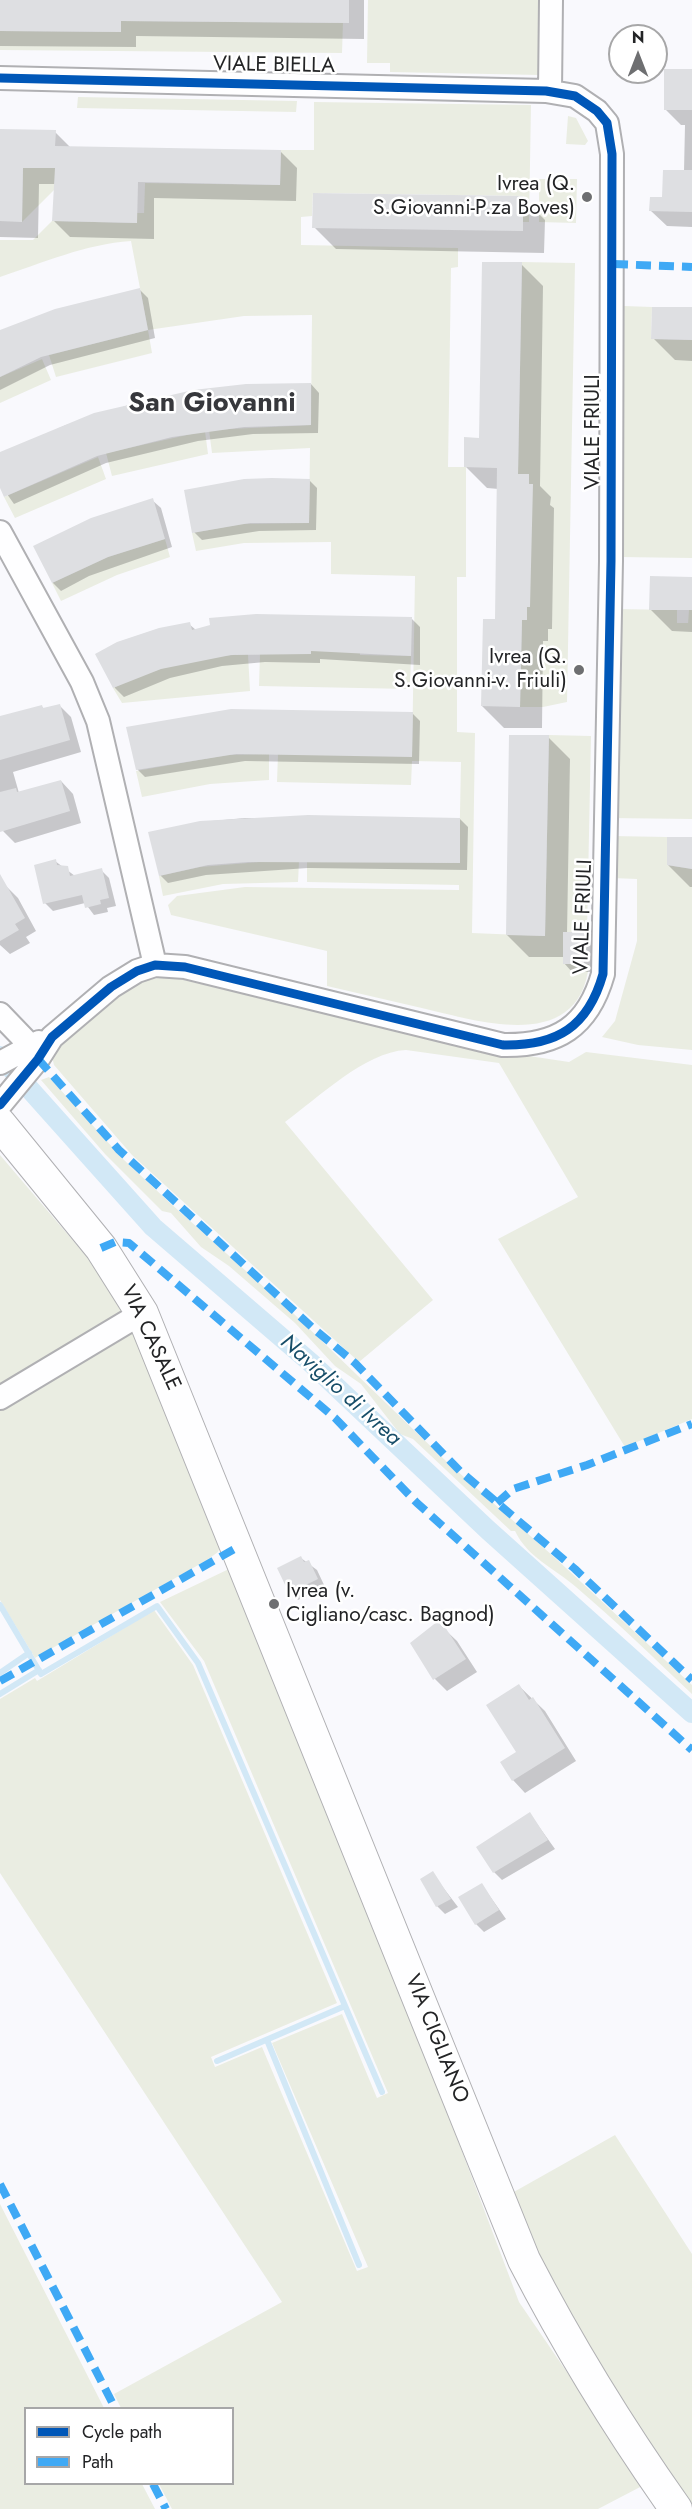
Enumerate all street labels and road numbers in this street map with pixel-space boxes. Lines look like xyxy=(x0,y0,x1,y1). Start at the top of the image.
street label: VIALE BIELLA xyxy=(213,52,335,80)
street label: VIALE FRIULI xyxy=(581,374,607,490)
street label: VIALE FRIULI xyxy=(569,859,599,975)
street label: VIA CASALE xyxy=(115,1281,185,1395)
street label: VIA CIGLIANO xyxy=(399,1971,473,2107)

